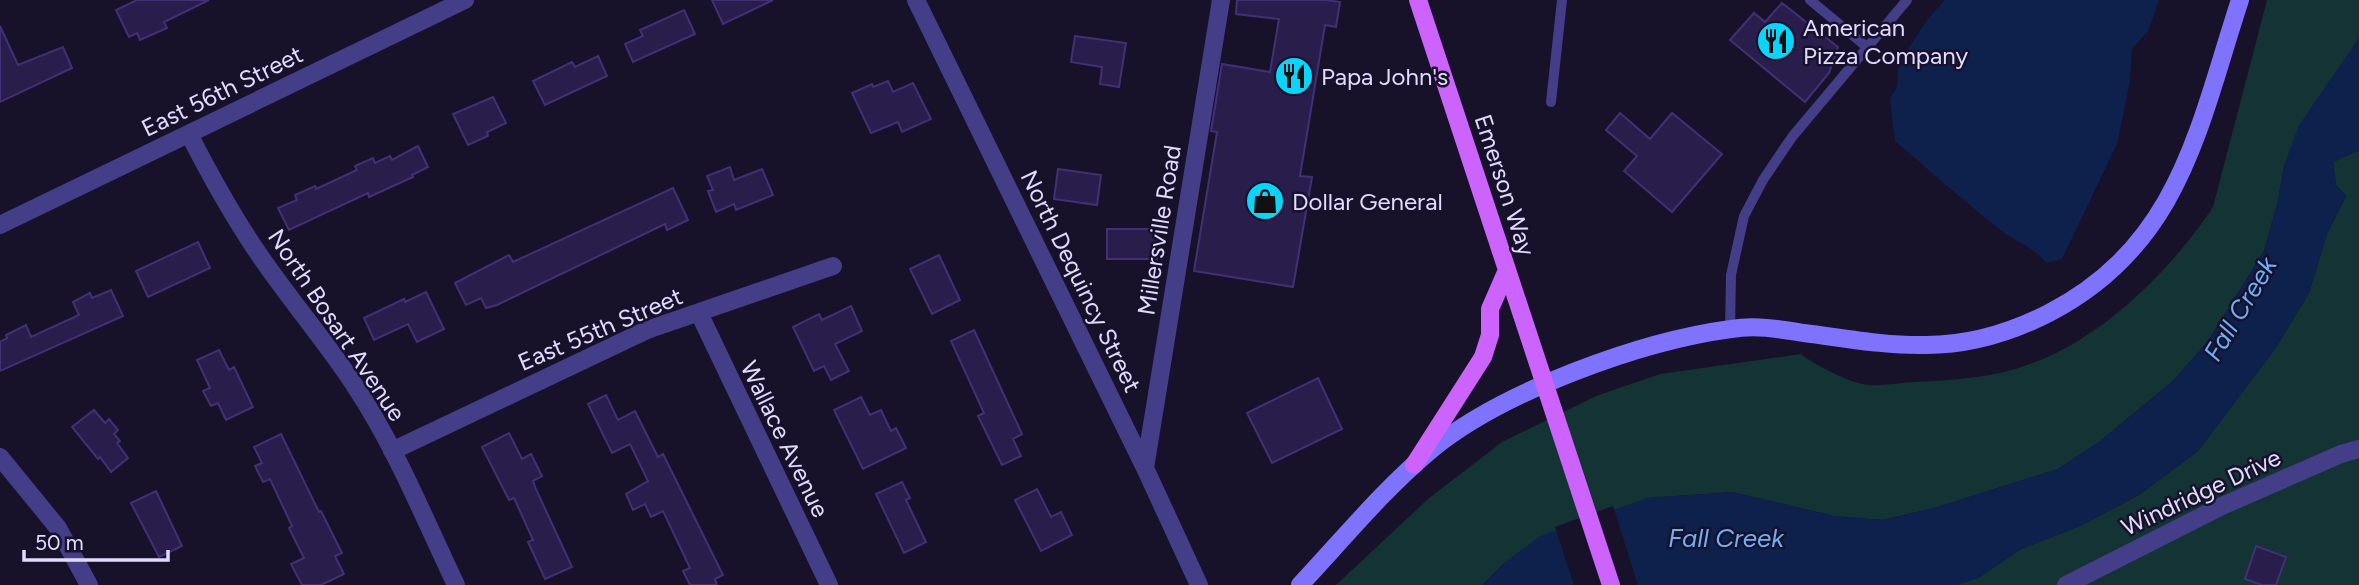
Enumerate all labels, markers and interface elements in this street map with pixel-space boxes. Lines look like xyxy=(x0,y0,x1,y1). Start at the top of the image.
place label: American Pizza Company xyxy=(1803,13,1968,70)
restaurant icon: American Pizza Company xyxy=(1755,20,1797,62)
street label: East 56th Street xyxy=(137,39,307,143)
restaurant icon: Papa John's xyxy=(1273,55,1315,97)
place label: Papa John's xyxy=(1321,62,1448,91)
street label: Emerson Way xyxy=(1468,111,1542,260)
street label: Millersville Road xyxy=(1131,143,1187,317)
street label: North Dequincy Street xyxy=(1015,165,1147,397)
shop icon: Dollar General xyxy=(1244,180,1286,222)
place label: Dollar General xyxy=(1292,187,1443,216)
street label: North Bosart Avenue xyxy=(262,224,412,426)
water label: Fall Creek xyxy=(2196,250,2284,367)
street label: East 55th Street xyxy=(513,281,687,377)
street label: Wallace Avenue xyxy=(735,356,835,522)
street label: Windridge Drive xyxy=(2117,442,2285,542)
scale bar xyxy=(24,518,168,562)
water label: Fall Creek xyxy=(1668,522,1785,554)
text: 50 m xyxy=(35,530,84,555)

